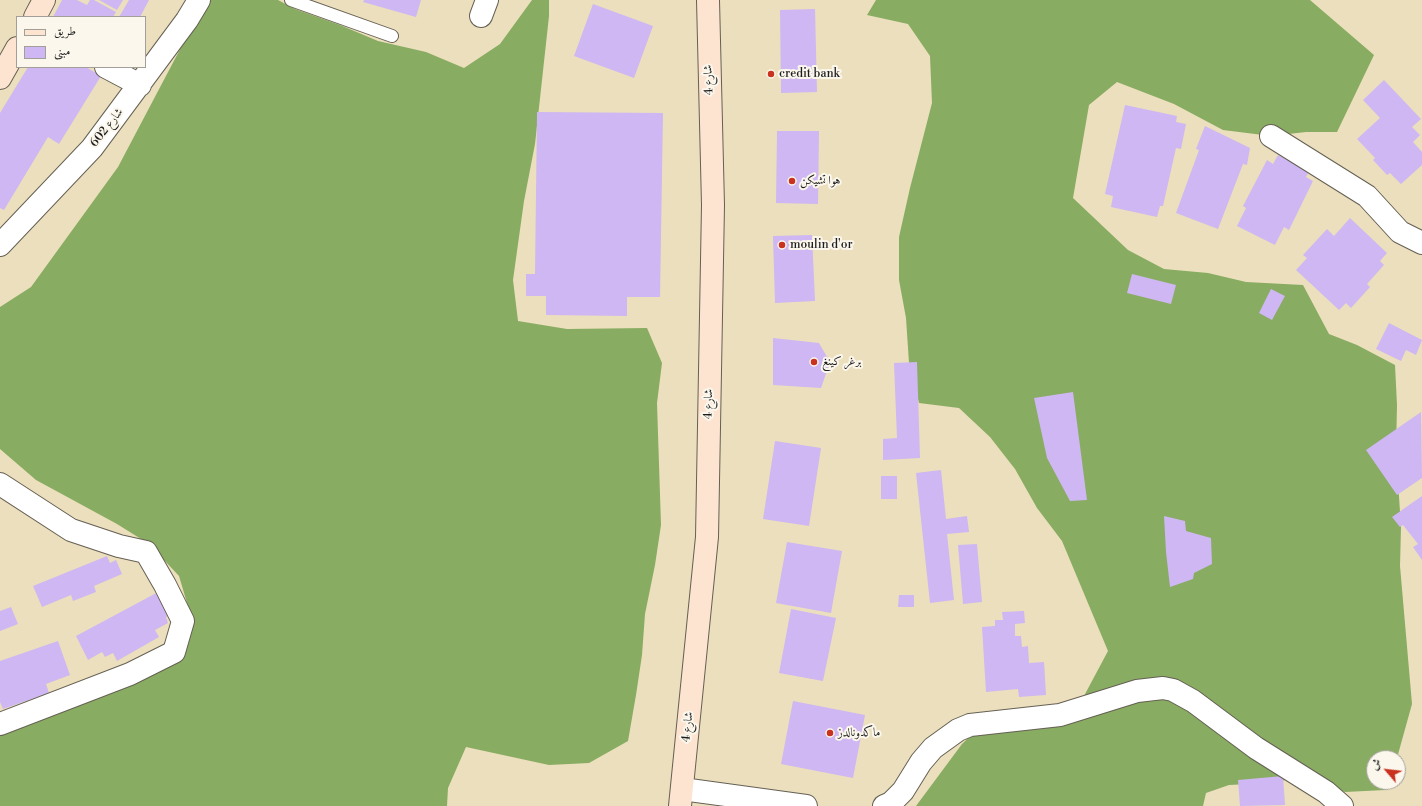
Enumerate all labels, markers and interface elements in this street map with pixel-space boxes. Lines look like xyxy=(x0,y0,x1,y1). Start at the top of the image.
legend xyxy=(16,16,146,68)
text: طريق xyxy=(54,24,76,39)
text: مبنى xyxy=(54,44,70,59)
street label: شارع 4 xyxy=(701,65,717,95)
place label: credit bank xyxy=(779,67,840,81)
marker: credit bank xyxy=(766,69,776,79)
street label: شارع 602 xyxy=(87,106,127,150)
place label: هوا تشيكن xyxy=(800,174,841,188)
marker: هوا تشيكن xyxy=(787,176,797,186)
place label: moulin d'or xyxy=(790,238,853,252)
marker: moulin d'or xyxy=(777,240,787,250)
place label: برغر كينغ xyxy=(822,355,861,369)
marker: برغر كينغ xyxy=(809,357,819,367)
street label: شارع 4 xyxy=(702,389,716,419)
street label: شارع 4 xyxy=(679,711,697,743)
place label: ماكدونالدز xyxy=(838,726,881,740)
marker: ماكدونالدز xyxy=(825,728,835,738)
north arrow xyxy=(1366,750,1406,790)
text: ش xyxy=(1368,757,1385,773)

